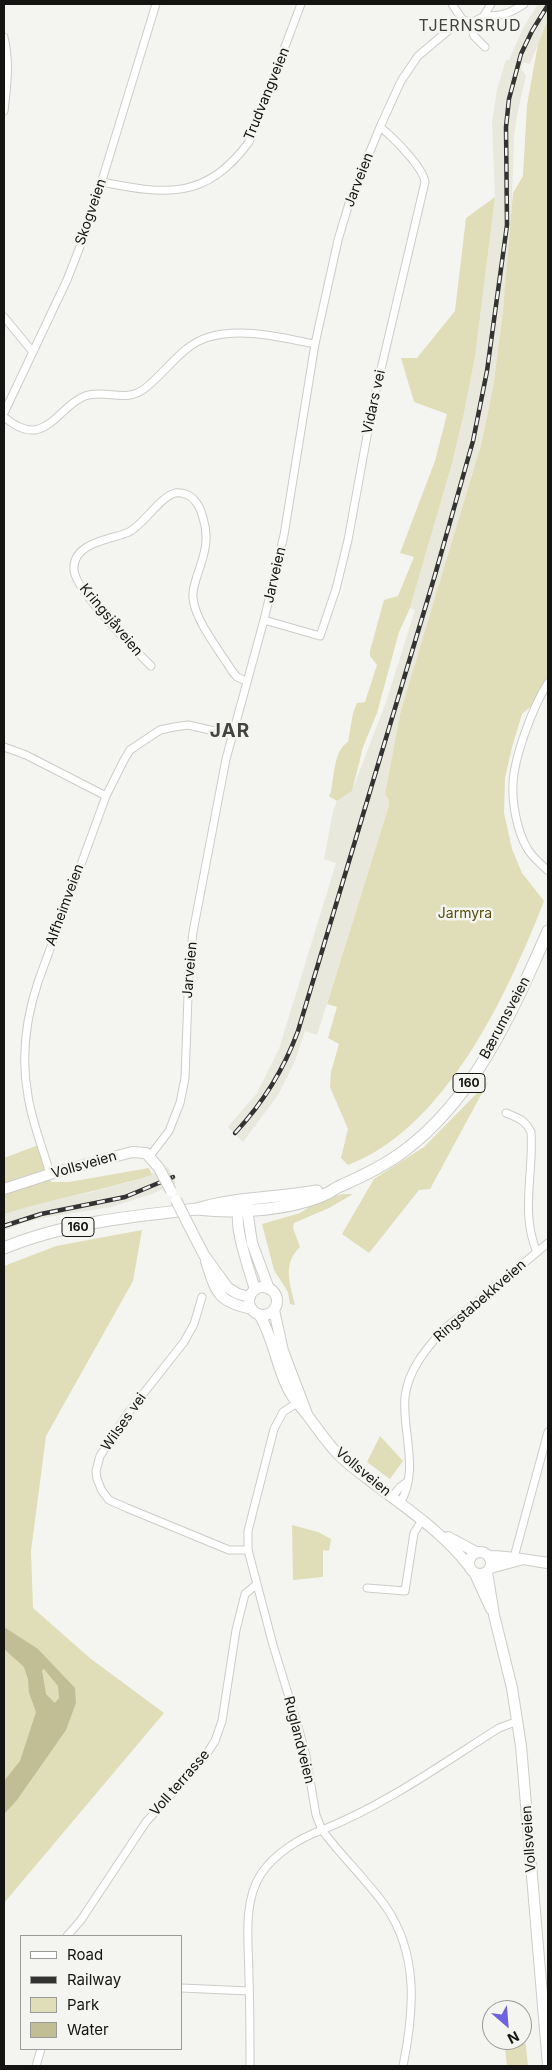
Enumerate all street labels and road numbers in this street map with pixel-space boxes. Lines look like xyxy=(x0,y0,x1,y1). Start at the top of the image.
street label: Trudvangveien xyxy=(241,45,293,143)
street label: Jarveien xyxy=(341,150,377,210)
street label: Skogveien xyxy=(72,177,110,247)
street label: Vidars vei xyxy=(359,368,389,436)
street label: Jarveien xyxy=(260,545,290,605)
street label: Kringsjåveien xyxy=(76,580,146,660)
street label: Alfheimveien xyxy=(42,862,88,948)
street label: Jarveien xyxy=(179,941,201,999)
street label: Bærumsveien xyxy=(476,974,534,1062)
road number: 160 xyxy=(453,1074,485,1092)
street label: Vollsveien xyxy=(49,1148,119,1182)
road number: 160 xyxy=(62,1218,94,1236)
street label: Ringstabekkveien xyxy=(430,1256,530,1346)
street label: Wilses vei xyxy=(98,1390,150,1454)
street label: Vollsveien xyxy=(332,1444,394,1500)
street label: Ruglandveien xyxy=(280,1694,318,1786)
street label: Voll terrasse xyxy=(147,1746,213,1820)
street label: Vollsveien xyxy=(518,1805,540,1873)

